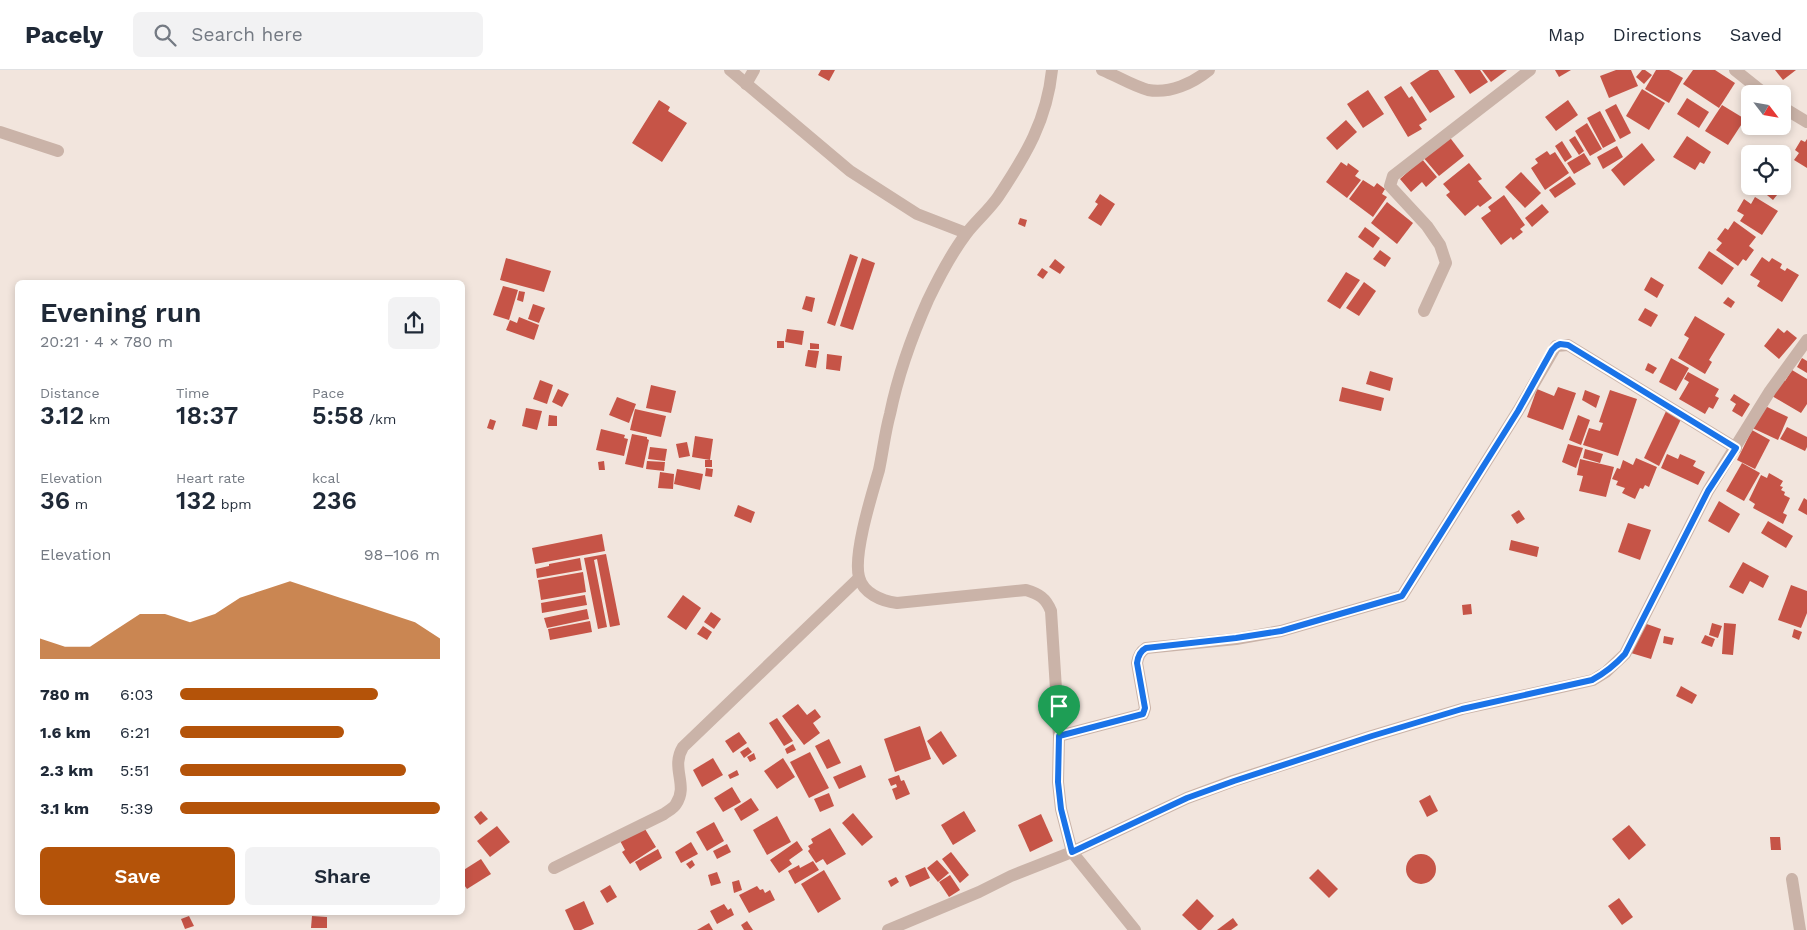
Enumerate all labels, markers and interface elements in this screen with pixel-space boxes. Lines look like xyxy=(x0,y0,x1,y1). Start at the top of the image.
search box xyxy=(133,12,483,57)
text: Pacely xyxy=(25,21,103,49)
icon: search xyxy=(151,21,179,49)
text: Search here xyxy=(191,23,303,46)
text: Map xyxy=(1548,24,1585,45)
text: Directions xyxy=(1613,24,1702,45)
text: Saved xyxy=(1730,24,1782,45)
north arrow xyxy=(1741,85,1791,135)
map controls xyxy=(1741,85,1791,195)
button: locate xyxy=(1741,145,1791,195)
text: Evening run xyxy=(40,296,201,329)
button: share xyxy=(388,297,440,349)
text: 20:21 · 4 × 780 m xyxy=(40,332,173,351)
text: Distance xyxy=(40,385,100,401)
text: Time xyxy=(176,385,209,401)
text: Pace xyxy=(312,385,344,401)
text: 3.12 xyxy=(40,401,84,430)
text: 18:37 xyxy=(176,401,238,430)
text: 5:58 xyxy=(312,401,364,430)
text: km xyxy=(84,411,110,427)
text: /km xyxy=(364,411,396,427)
text: Elevation xyxy=(40,470,103,486)
text: Heart rate xyxy=(176,470,245,486)
text: kcal xyxy=(312,470,340,486)
text: 36 xyxy=(40,486,70,515)
text: 132 xyxy=(176,486,216,515)
text: 236 xyxy=(312,486,357,515)
text: m xyxy=(70,496,88,512)
text: bpm xyxy=(216,496,252,512)
text: Elevation xyxy=(40,545,111,564)
text: 98–106 m xyxy=(364,545,440,564)
text: 780 m xyxy=(40,685,89,704)
text: 6:03 xyxy=(120,685,153,704)
pin xyxy=(1038,685,1080,736)
icon: arrive xyxy=(1045,692,1073,720)
text: 1.6 km xyxy=(40,723,91,742)
text: 6:21 xyxy=(120,723,150,742)
text: 2.3 km xyxy=(40,761,93,780)
text: 5:51 xyxy=(120,761,150,780)
text: 3.1 km xyxy=(40,799,89,818)
text: 5:39 xyxy=(120,799,153,818)
button: Save xyxy=(40,847,235,905)
button: Share xyxy=(245,847,440,905)

